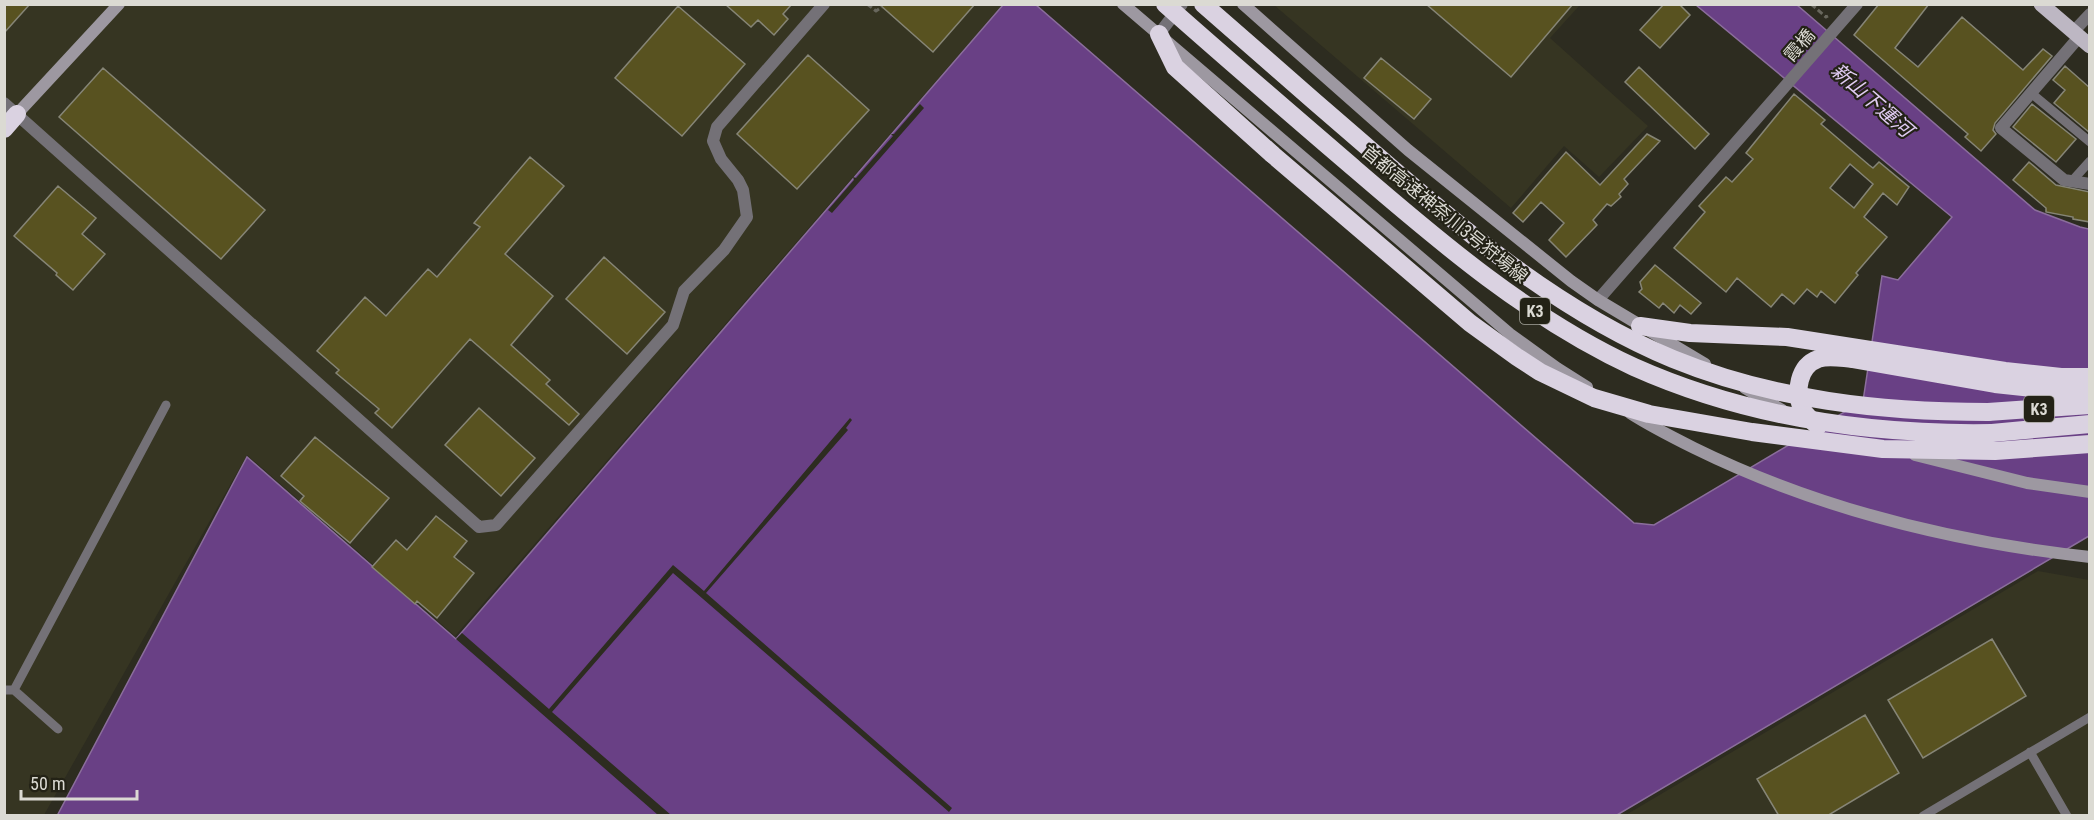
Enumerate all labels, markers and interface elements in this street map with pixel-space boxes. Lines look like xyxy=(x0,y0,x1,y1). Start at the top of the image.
street label: 霞橋 xyxy=(1779,25,1819,65)
water label: 新山下運河 xyxy=(1826,58,1921,144)
street label: 首都高速神奈川3号狩場線 xyxy=(1358,141,1532,287)
road number: K3 xyxy=(1520,298,1550,324)
road number: K3 xyxy=(2024,396,2054,422)
scale bar xyxy=(21,763,136,801)
text: 50 m xyxy=(30,773,65,794)

